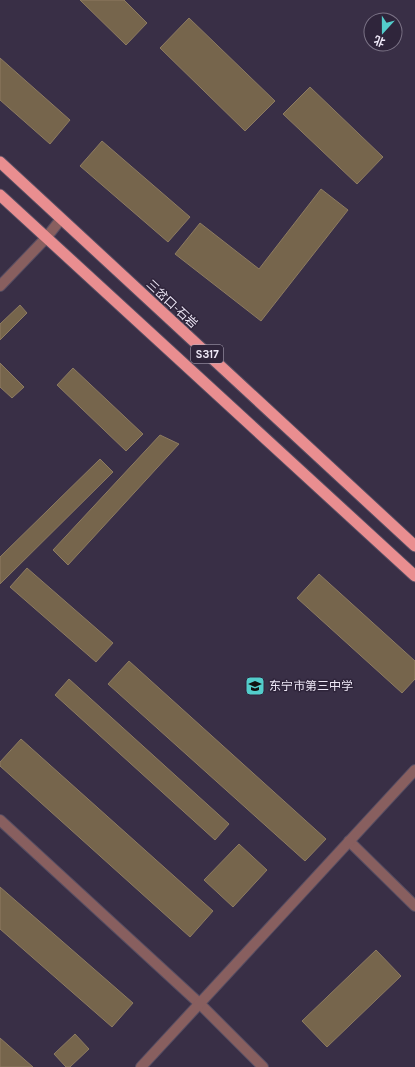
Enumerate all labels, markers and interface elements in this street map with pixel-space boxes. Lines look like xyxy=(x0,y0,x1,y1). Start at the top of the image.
north arrow xyxy=(363,12,403,52)
text: 北 xyxy=(372,33,387,49)
street label: 三岔口-石岩 xyxy=(144,277,200,331)
road number: S317 xyxy=(191,345,223,363)
school or university icon: 东宁市第三中学 xyxy=(244,675,266,697)
place label: 东宁市第三中学 xyxy=(269,679,353,693)

